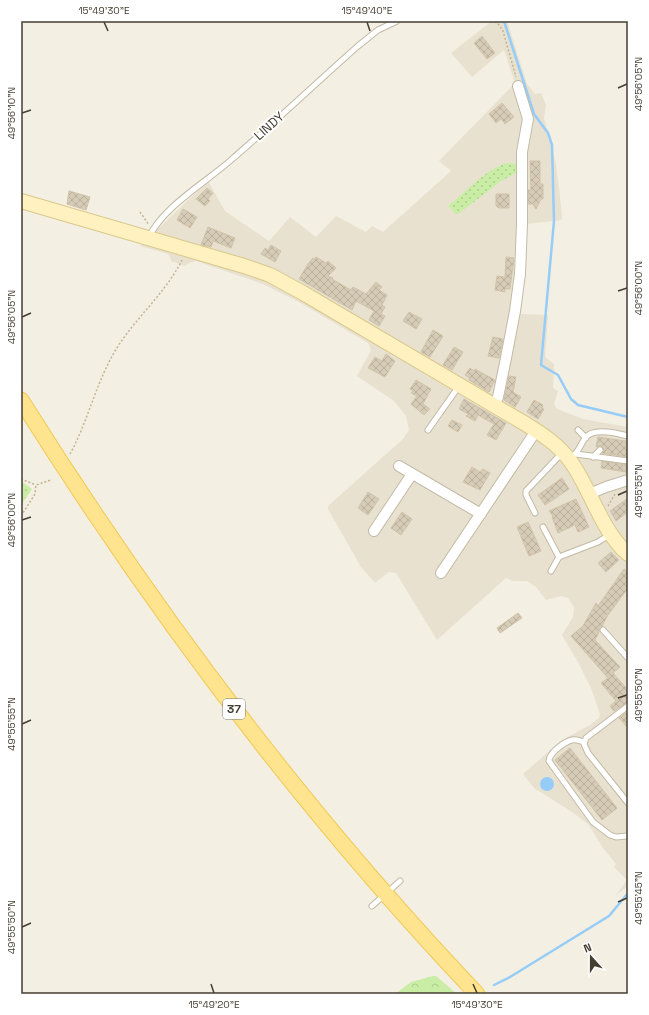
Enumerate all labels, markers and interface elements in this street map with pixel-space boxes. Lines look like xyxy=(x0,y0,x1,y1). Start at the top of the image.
text: 15°49'30"E xyxy=(78,4,130,17)
text: 15°49'40"E xyxy=(342,4,393,17)
text: 49°56'05"N xyxy=(632,57,645,111)
text: 49°56'10"N xyxy=(5,87,18,139)
street label: LINDY xyxy=(250,108,288,144)
text: 49°56'00"N xyxy=(632,261,645,315)
text: 49°56'05"N xyxy=(5,290,18,344)
text: 49°55'55"N xyxy=(632,464,645,518)
text: 49°56'00"N xyxy=(5,493,18,547)
text: 49°55'50"N xyxy=(632,668,645,722)
text: 49°55'55"N xyxy=(5,697,18,751)
road number: 37 xyxy=(223,699,245,719)
text: 49°55'45"N xyxy=(632,871,645,925)
text: 49°55'50"N xyxy=(5,900,18,954)
north arrow xyxy=(571,937,611,977)
text: N xyxy=(581,940,593,956)
text: 15°49'20"E xyxy=(188,998,240,1011)
text: 15°49'30"E xyxy=(451,998,503,1011)

